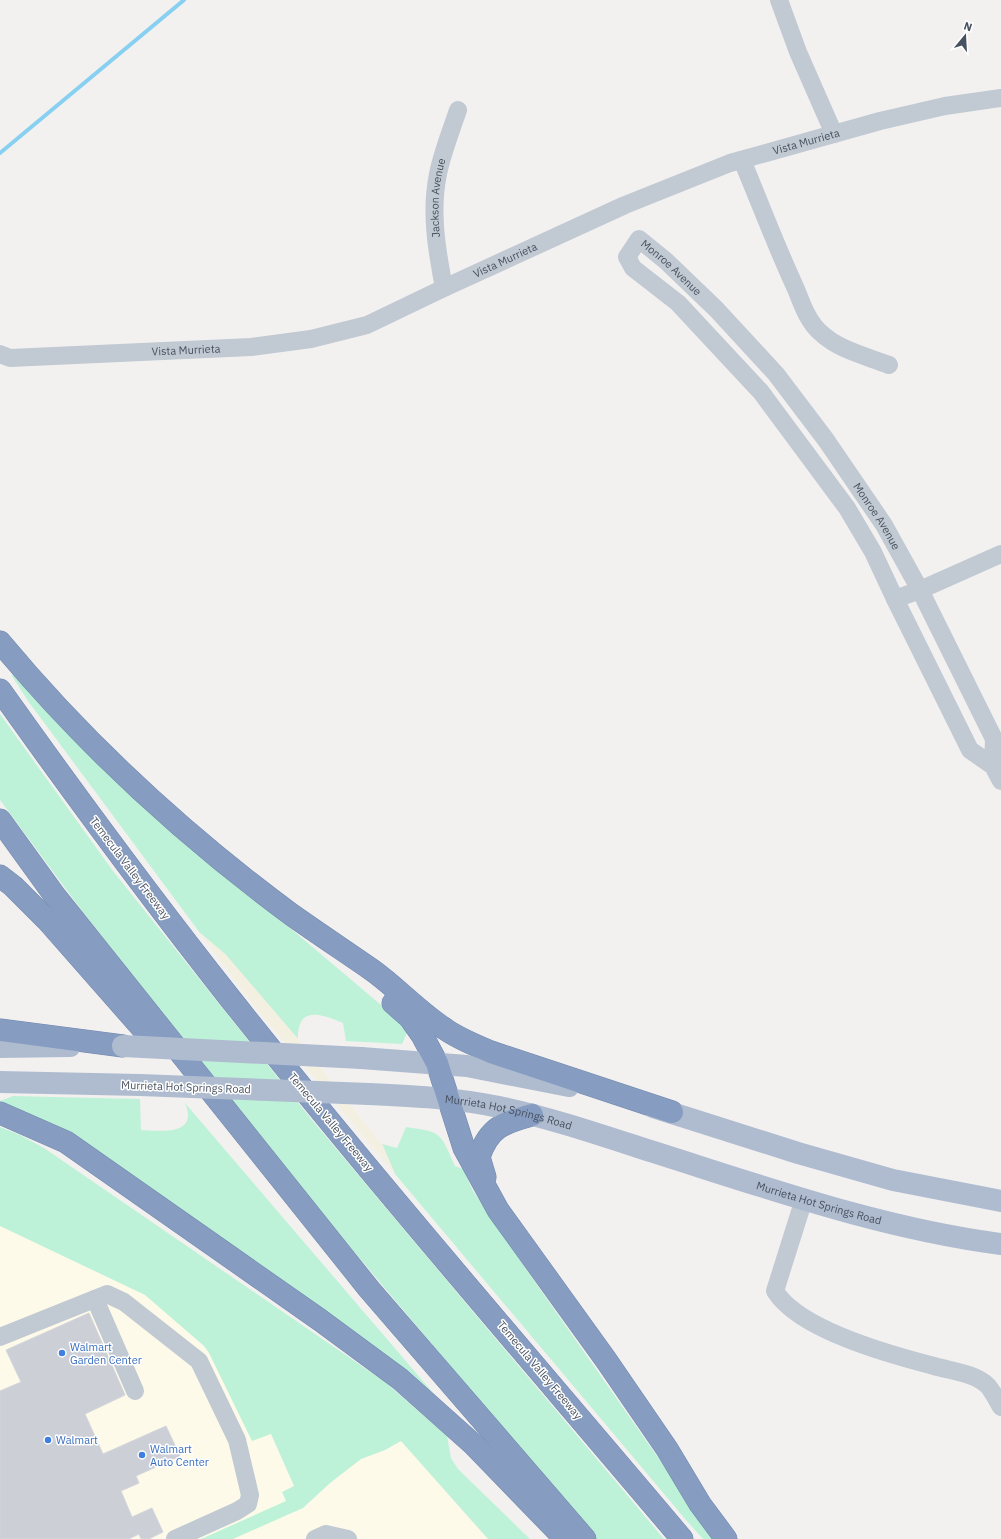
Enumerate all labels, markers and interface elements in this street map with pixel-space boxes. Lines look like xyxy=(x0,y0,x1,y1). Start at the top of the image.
north arrow xyxy=(945,16,985,56)
text: N xyxy=(962,19,974,34)
street label: Vista Murrieta xyxy=(771,126,841,158)
street label: Jackson Avenue xyxy=(427,157,448,238)
street label: Monroe Avenue xyxy=(638,237,705,298)
street label: Vista Murrieta xyxy=(471,239,540,281)
street label: Vista Murrieta xyxy=(151,341,221,359)
street label: Monroe Avenue xyxy=(850,480,903,552)
street label: Temecula Valley Freeway xyxy=(87,814,173,922)
street label: Temecula Valley Freeway xyxy=(286,1070,377,1175)
street label: Murrieta Hot Springs Road xyxy=(121,1078,251,1096)
street label: Murrieta Hot Springs Road xyxy=(444,1092,574,1133)
street label: Murrieta Hot Springs Road xyxy=(755,1178,883,1228)
street label: Temecula Valley Freeway xyxy=(495,1318,586,1423)
place label: Walmart Garden Center xyxy=(70,1340,142,1367)
marker: Walmart Garden Center xyxy=(57,1348,67,1358)
place label: Walmart xyxy=(56,1433,98,1447)
marker: Walmart xyxy=(43,1435,53,1445)
place label: Walmart Auto Center xyxy=(150,1442,209,1469)
marker: Walmart Auto Center xyxy=(137,1450,147,1460)

